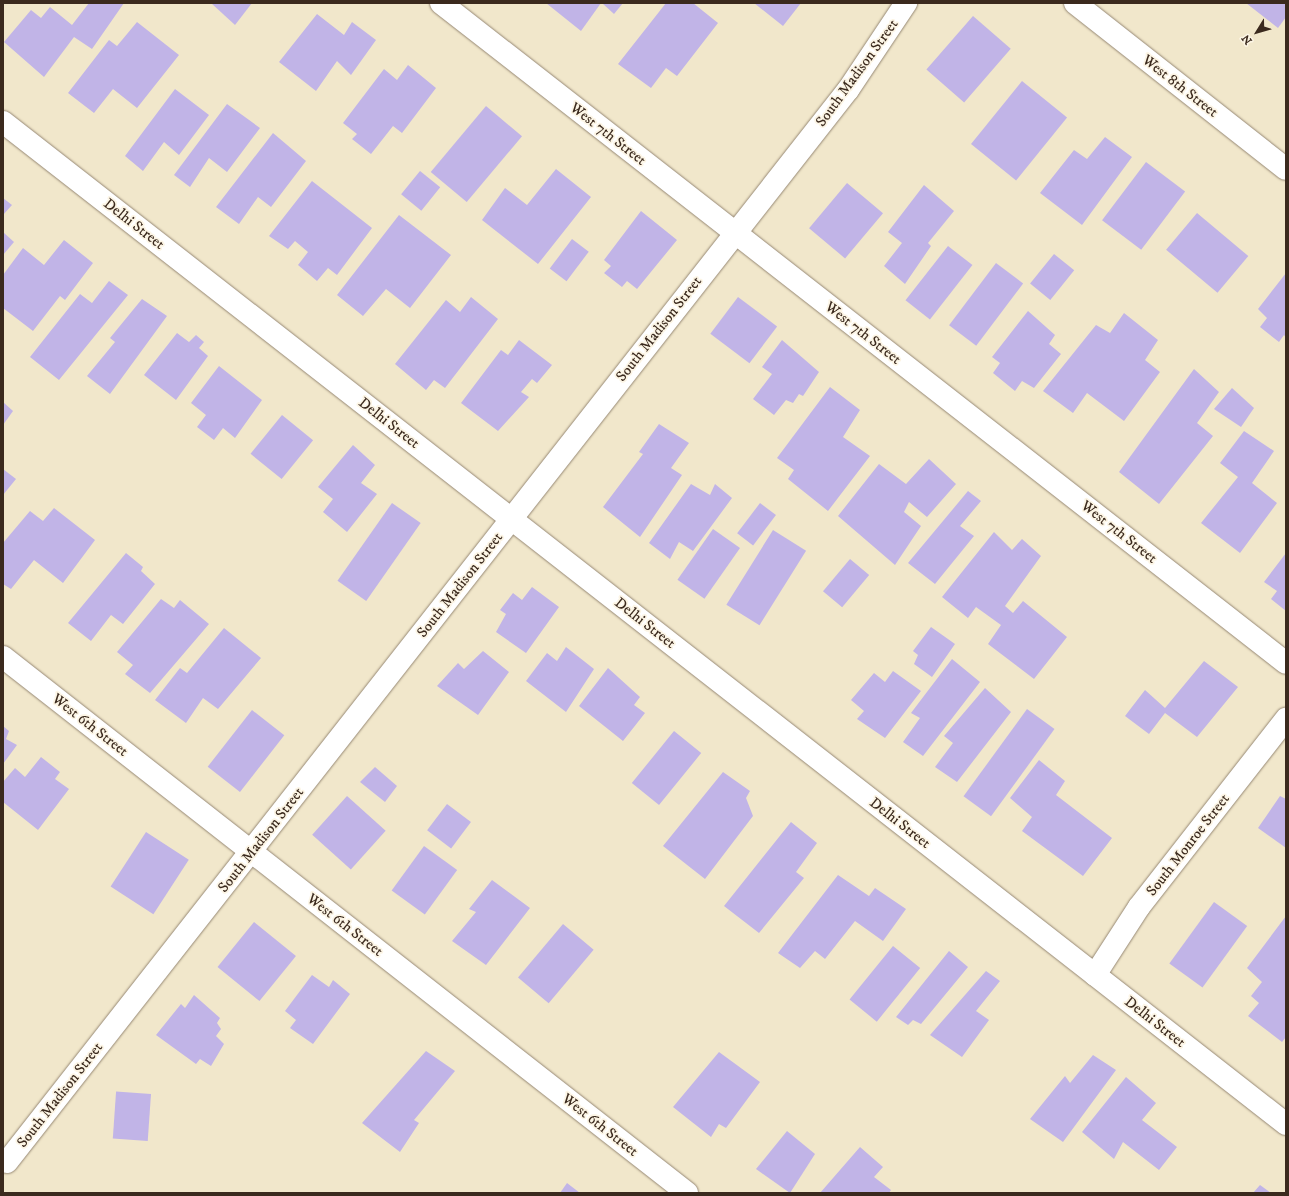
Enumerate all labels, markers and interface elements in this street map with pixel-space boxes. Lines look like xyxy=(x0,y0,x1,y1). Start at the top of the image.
north arrow xyxy=(1237,12,1277,52)
street label: South Madison Street xyxy=(812,16,902,130)
text: N xyxy=(1239,31,1256,47)
street label: West 8th Street xyxy=(1139,51,1221,121)
street label: West 7th Street xyxy=(566,99,650,169)
street label: Delhi Street xyxy=(100,195,168,253)
street label: South Madison Street xyxy=(612,273,706,385)
street label: West 7th Street xyxy=(821,298,905,368)
street label: Delhi Street xyxy=(355,394,423,452)
street label: West 7th Street xyxy=(1077,497,1161,567)
street label: South Madison Street xyxy=(413,529,507,641)
street label: Delhi Street xyxy=(611,594,679,652)
street label: West 6th Street xyxy=(48,690,132,760)
street label: South Madison Street xyxy=(214,784,308,896)
street label: South Monroe Street xyxy=(1143,790,1233,900)
street label: Delhi Street xyxy=(866,794,934,852)
street label: West 6th Street xyxy=(303,890,387,960)
street label: Delhi Street xyxy=(1121,993,1189,1051)
street label: South Madison Street xyxy=(13,1039,107,1151)
street label: West 6th Street xyxy=(558,1090,642,1160)

